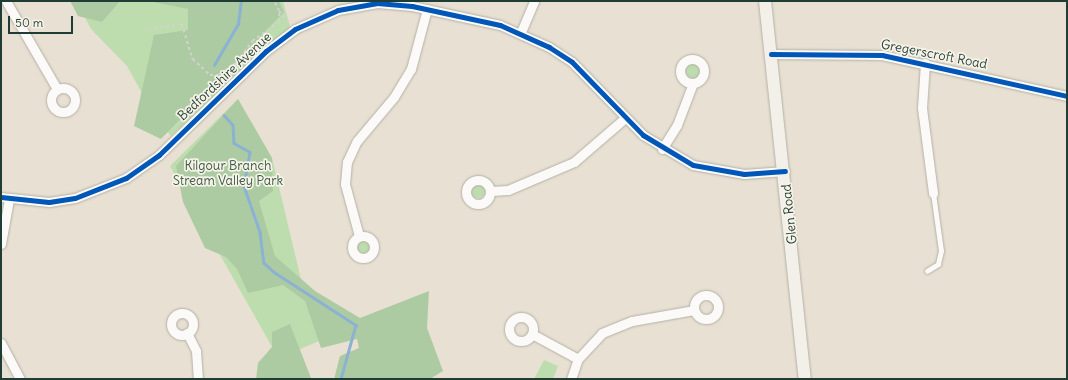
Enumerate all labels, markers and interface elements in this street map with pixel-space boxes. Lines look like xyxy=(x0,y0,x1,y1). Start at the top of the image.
scale bar xyxy=(10,8,75,34)
text: 50 m xyxy=(15,15,43,30)
street label: Bedfordshire Avenue xyxy=(175,30,275,124)
street label: Gregerscroft Road xyxy=(879,37,989,73)
park label: Kilgour Branch Stream Valley Park xyxy=(173,159,283,190)
street label: Glen Road xyxy=(779,183,801,245)

